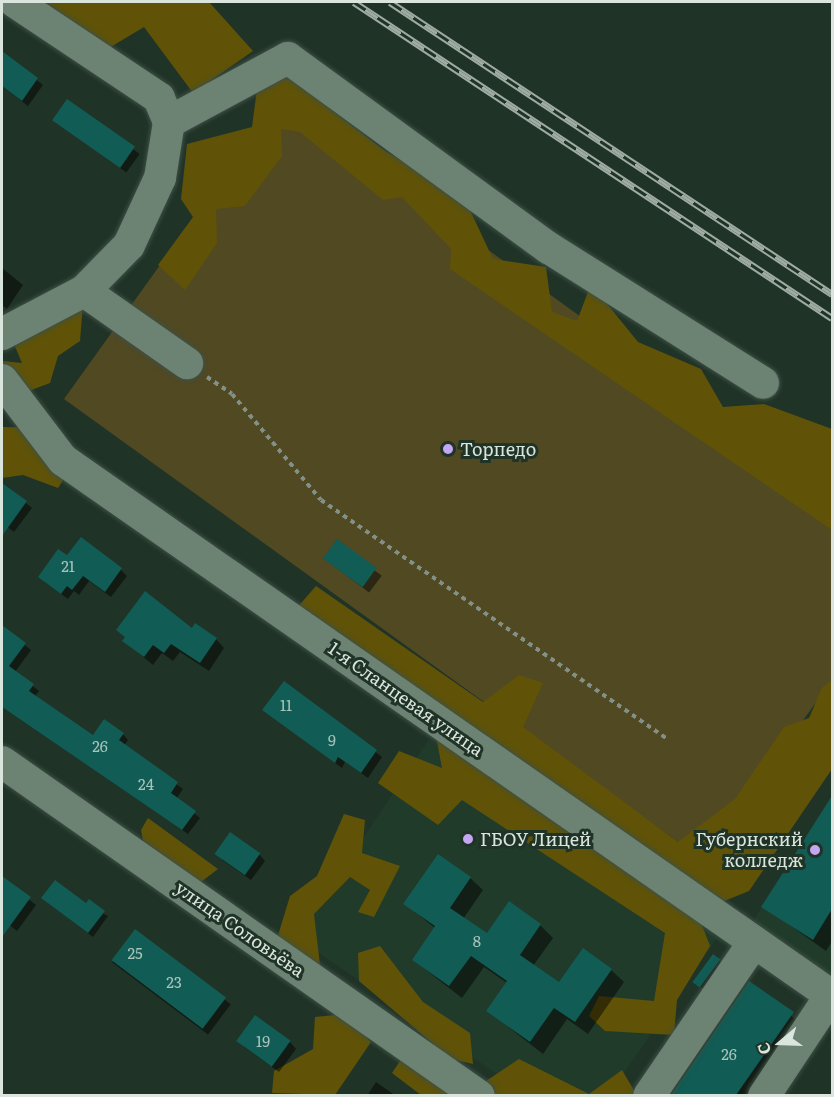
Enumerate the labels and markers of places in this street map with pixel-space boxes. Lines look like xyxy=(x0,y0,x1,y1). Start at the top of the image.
place label: Торпедо xyxy=(460,438,536,460)
marker: Торпедо xyxy=(441,442,455,456)
place label: ГБОУ Лицей xyxy=(480,828,591,850)
place label: Губернский колледж xyxy=(695,829,803,872)
marker: ГБОУ Лицей xyxy=(461,832,475,846)
marker: Губернский колледж xyxy=(808,843,822,857)

